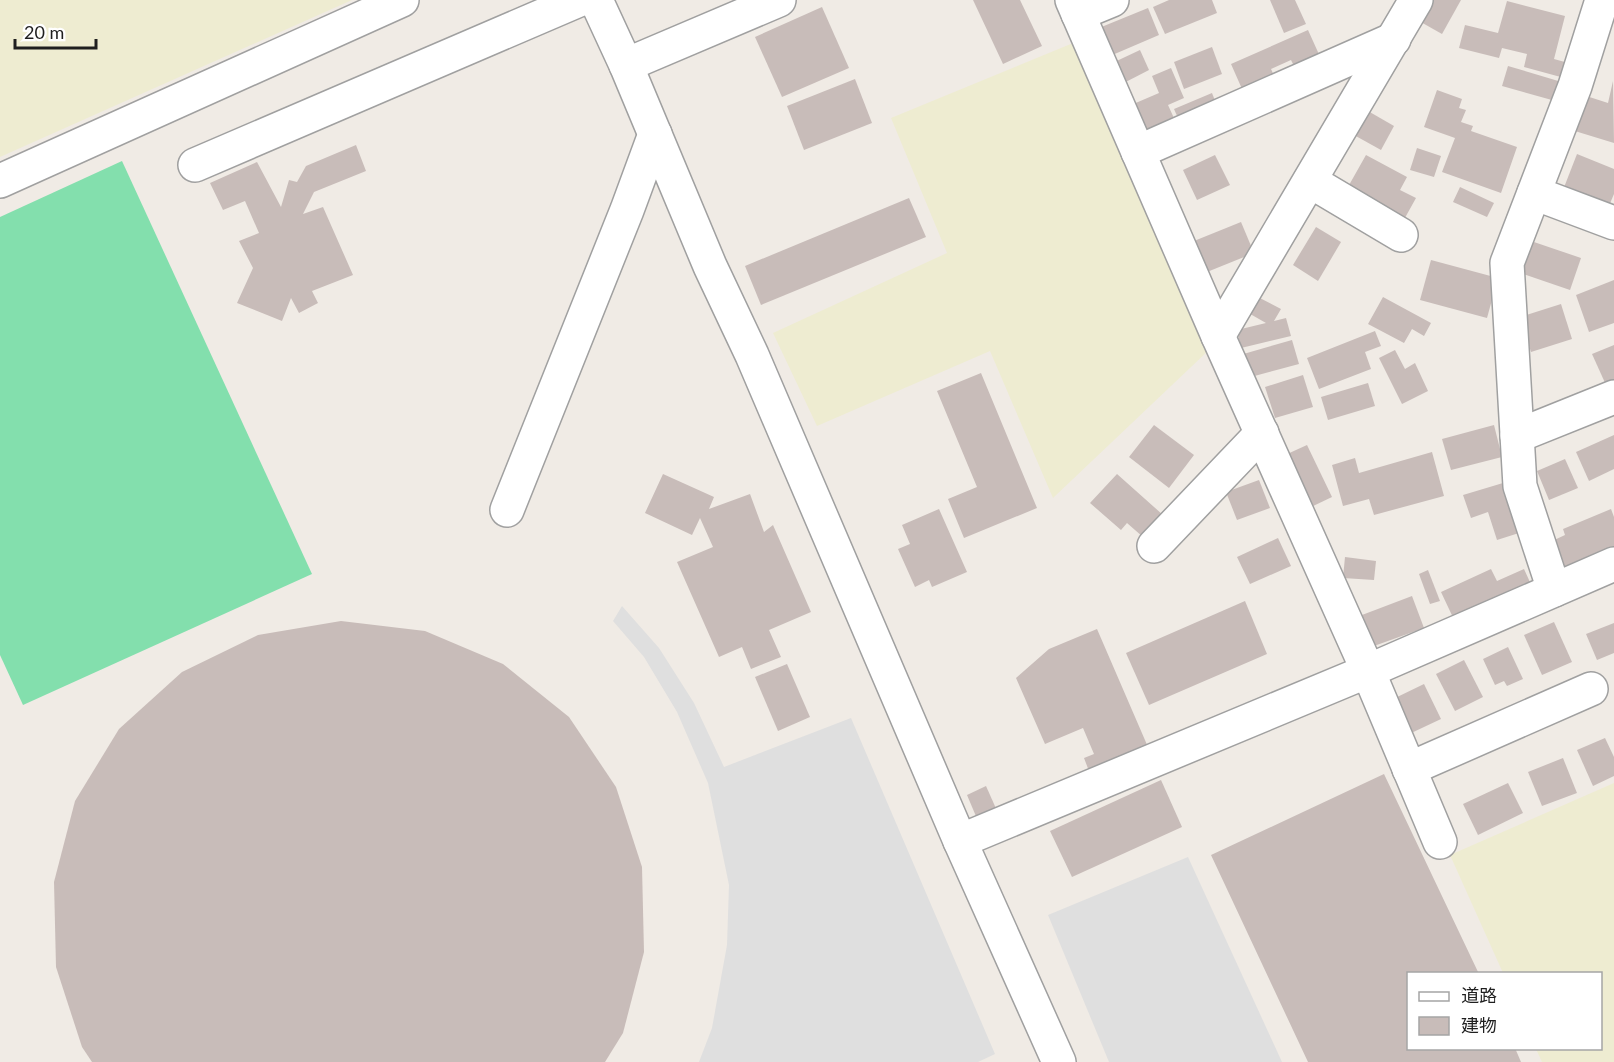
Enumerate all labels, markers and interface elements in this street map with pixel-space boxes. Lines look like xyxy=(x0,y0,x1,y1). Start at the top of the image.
scale bar xyxy=(15,12,96,50)
text: 20 m xyxy=(24,21,64,43)
legend xyxy=(1407,972,1602,1050)
text: 道路 xyxy=(1461,984,1497,1006)
text: 建物 xyxy=(1461,1014,1497,1036)

